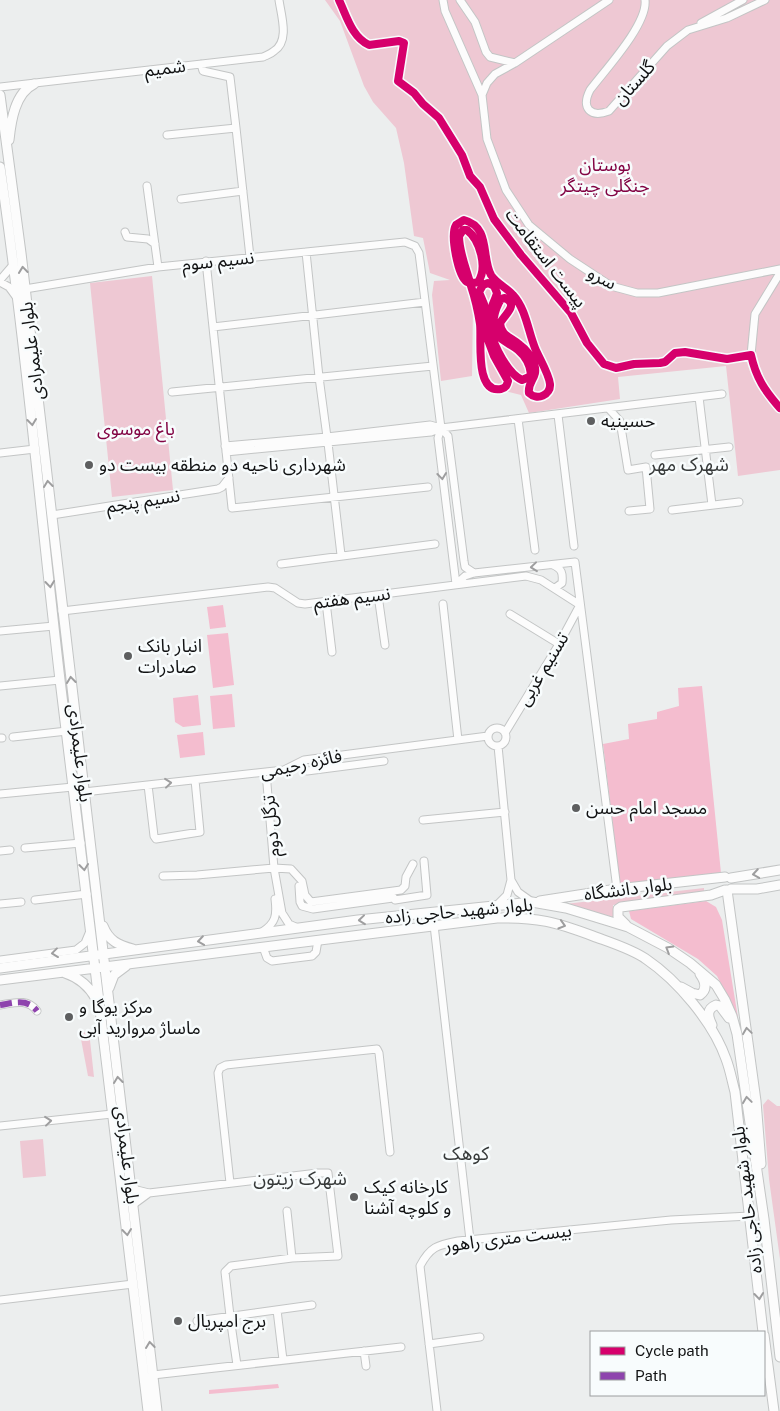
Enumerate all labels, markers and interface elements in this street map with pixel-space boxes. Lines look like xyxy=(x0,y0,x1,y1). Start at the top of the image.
street label: شمیم xyxy=(143,55,187,83)
street label: گلستان xyxy=(608,56,660,110)
park label: بوستان جنگلی چیتگر xyxy=(559,154,650,197)
street label: پیست استقامت xyxy=(500,204,592,312)
street label: نسیم سوم xyxy=(181,246,256,279)
street label: سرو xyxy=(584,261,620,295)
one-way arrow xyxy=(18,266,29,274)
street label: بلوار علیمرادی xyxy=(15,301,49,401)
place label: حسینیه xyxy=(601,410,655,431)
marker: حسینیه xyxy=(585,415,597,427)
park label: باغ موسوی xyxy=(97,418,175,443)
one-way arrow xyxy=(26,419,37,427)
district label: شهرک مهر xyxy=(648,453,729,476)
place label: شهرداری ناحیه دو منطقه بیست دو xyxy=(99,454,346,476)
marker: شهرداری ناحیه دو منطقه بیست دو xyxy=(83,459,95,471)
one-way arrow xyxy=(436,472,447,480)
one-way arrow xyxy=(43,480,54,488)
street label: نسیم پنجم xyxy=(104,484,182,520)
one-way arrow xyxy=(529,561,537,572)
one-way arrow xyxy=(44,580,55,588)
street label: نسیم هفتم xyxy=(312,582,392,616)
street label: تسنیم غربی xyxy=(513,628,575,711)
place label: انبار بانک صادرات xyxy=(138,635,202,678)
marker: انبار بانک صادرات xyxy=(122,650,134,662)
one-way arrow xyxy=(66,676,77,684)
street label: بلوار علیمرادی xyxy=(63,703,97,803)
street label: فائزه رحیمی xyxy=(258,745,344,783)
one-way arrow xyxy=(164,778,172,789)
street label: ترگل دوم xyxy=(257,794,288,858)
place label: مسجد امام حسن xyxy=(586,797,707,822)
marker: مسجد امام حسن xyxy=(570,802,582,814)
one-way arrow xyxy=(78,863,89,871)
one-way arrow xyxy=(751,868,760,878)
street label: بلوار دانشگاه xyxy=(583,873,673,905)
street label: بلوار شهید حاجی زاده xyxy=(384,894,534,928)
one-way arrow xyxy=(358,914,366,925)
one-way arrow xyxy=(558,919,566,929)
one-way arrow xyxy=(197,935,205,946)
one-way arrow xyxy=(665,946,674,956)
one-way arrow xyxy=(51,947,59,958)
place label: مرکز یوگا و ماساژ مروارید آبی xyxy=(79,996,201,1039)
marker: مرکز یوگا و ماساژ مروارید آبی xyxy=(63,1011,75,1023)
one-way arrow xyxy=(742,1027,752,1035)
one-way arrow xyxy=(113,1075,124,1083)
one-way arrow xyxy=(742,1096,752,1105)
street label: بلوار علیمرادی xyxy=(110,1105,144,1205)
one-way arrow xyxy=(45,1116,53,1127)
street label: بلوار شهید حاجی زاده xyxy=(727,1125,767,1275)
district label: کوهک xyxy=(443,1142,490,1165)
district label: شهرک زیتون xyxy=(253,1167,347,1190)
place label: کارخانه کیک و کلوچه آشنا xyxy=(364,1176,451,1219)
marker: کارخانه کیک و کلوچه آشنا xyxy=(348,1191,360,1203)
street label: بیست متری راهور xyxy=(442,1219,573,1257)
one-way arrow xyxy=(121,1228,132,1236)
one-way arrow xyxy=(753,1292,764,1300)
place label: برج امپریال xyxy=(188,1310,266,1334)
marker: برج امپریال xyxy=(172,1315,184,1327)
legend xyxy=(590,1331,765,1396)
one-way arrow xyxy=(145,1341,156,1349)
text: Cycle path xyxy=(635,1342,709,1359)
text: Path xyxy=(635,1367,667,1384)

